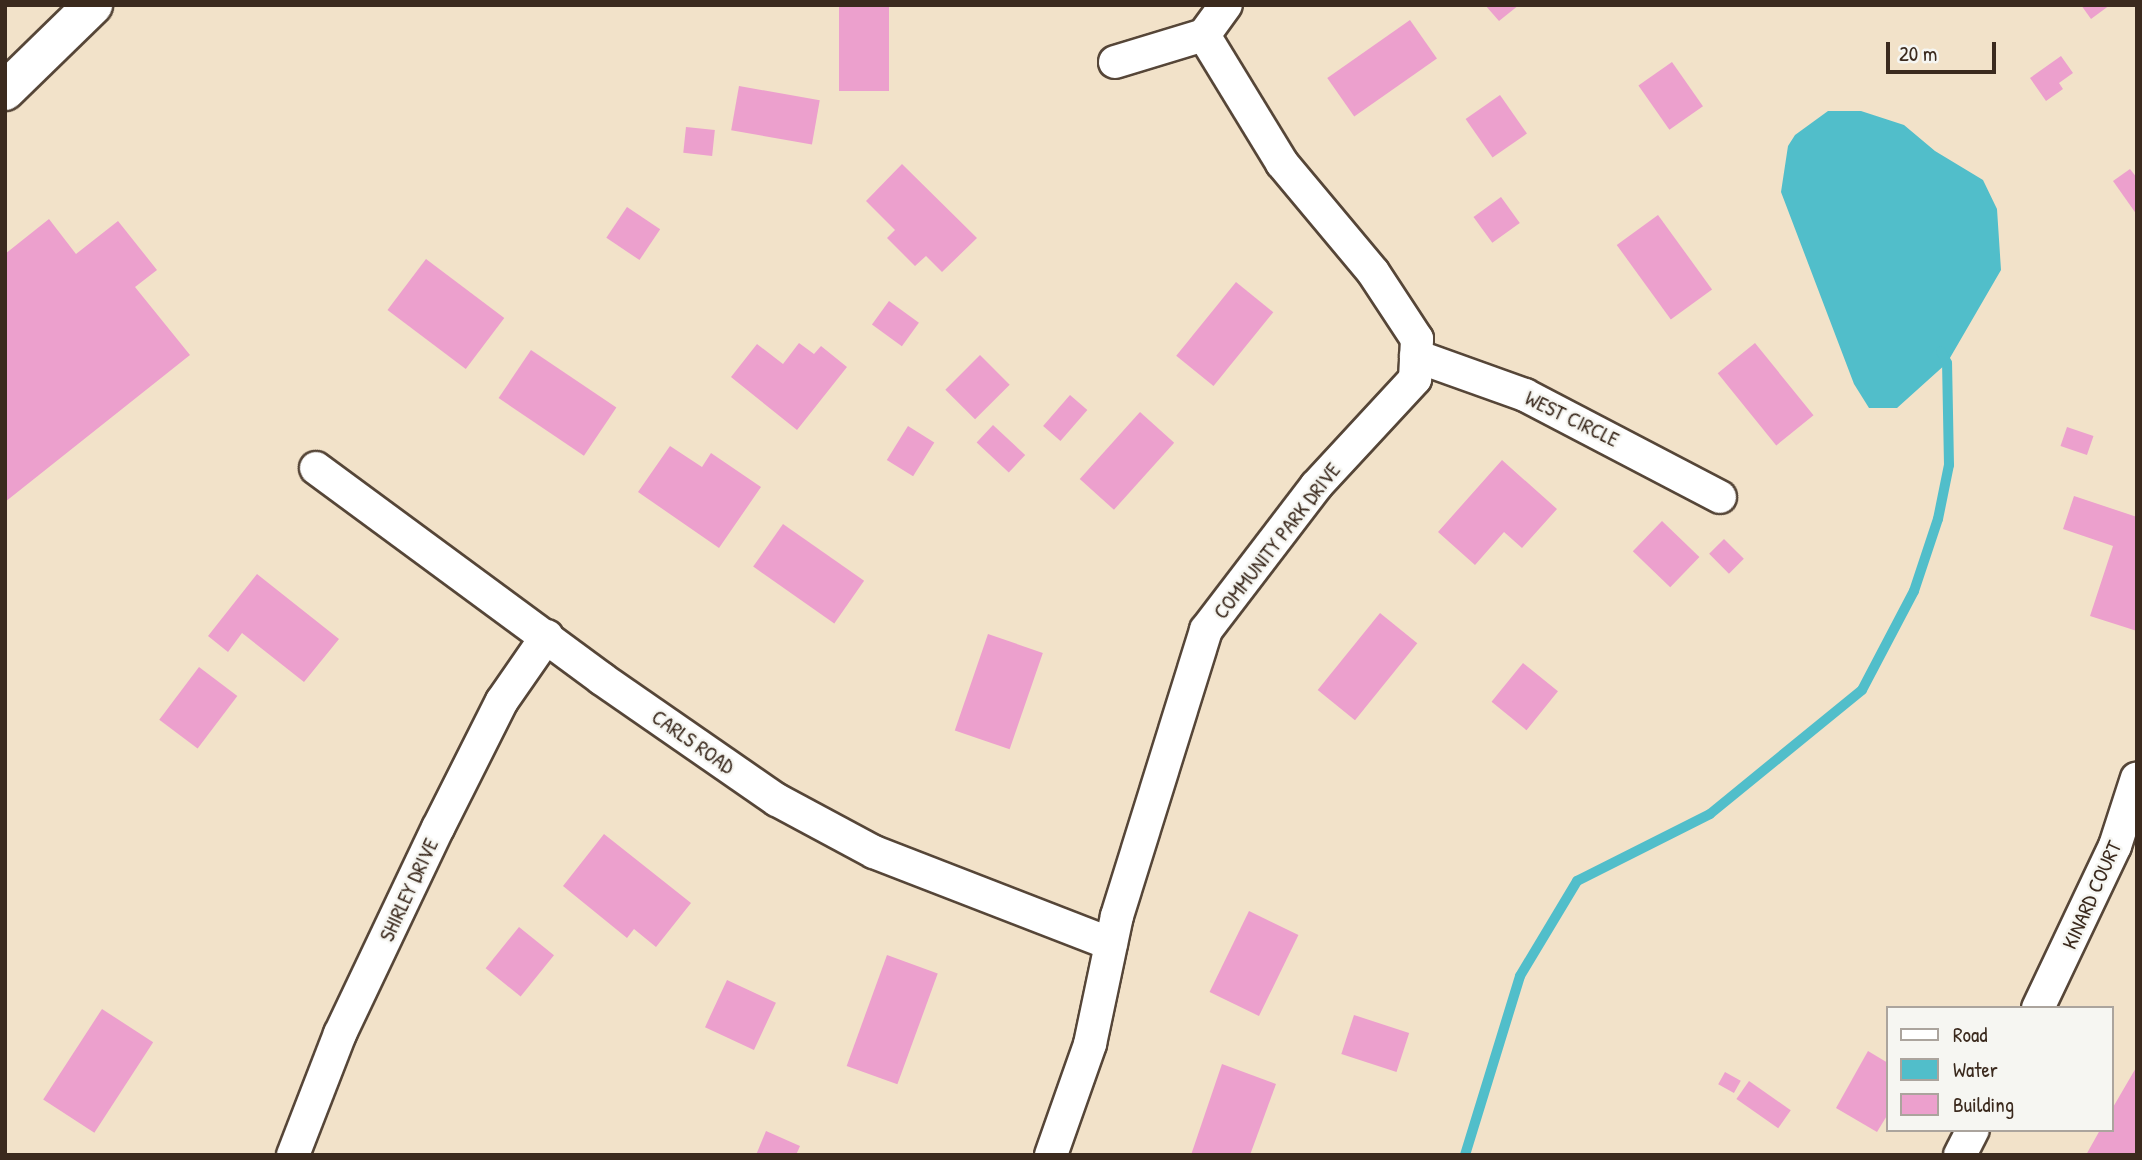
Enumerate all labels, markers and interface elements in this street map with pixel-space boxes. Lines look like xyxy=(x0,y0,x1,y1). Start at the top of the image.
scale bar xyxy=(1890,28,2000,72)
text: 20 m xyxy=(1899,39,1937,68)
street label: WEST CIRCLE xyxy=(1521,386,1623,452)
street label: COMMUNITY PARK DRIVE xyxy=(1208,458,1346,624)
street label: CARLS ROAD xyxy=(647,704,739,780)
street label: SHIRLEY DRIVE xyxy=(374,835,444,945)
street label: KINARD COURT xyxy=(2057,837,2127,953)
legend xyxy=(1886,1006,2114,1132)
text: Road xyxy=(1953,1020,1987,1049)
text: Water xyxy=(1953,1055,1998,1084)
text: Building xyxy=(1953,1090,2014,1119)

